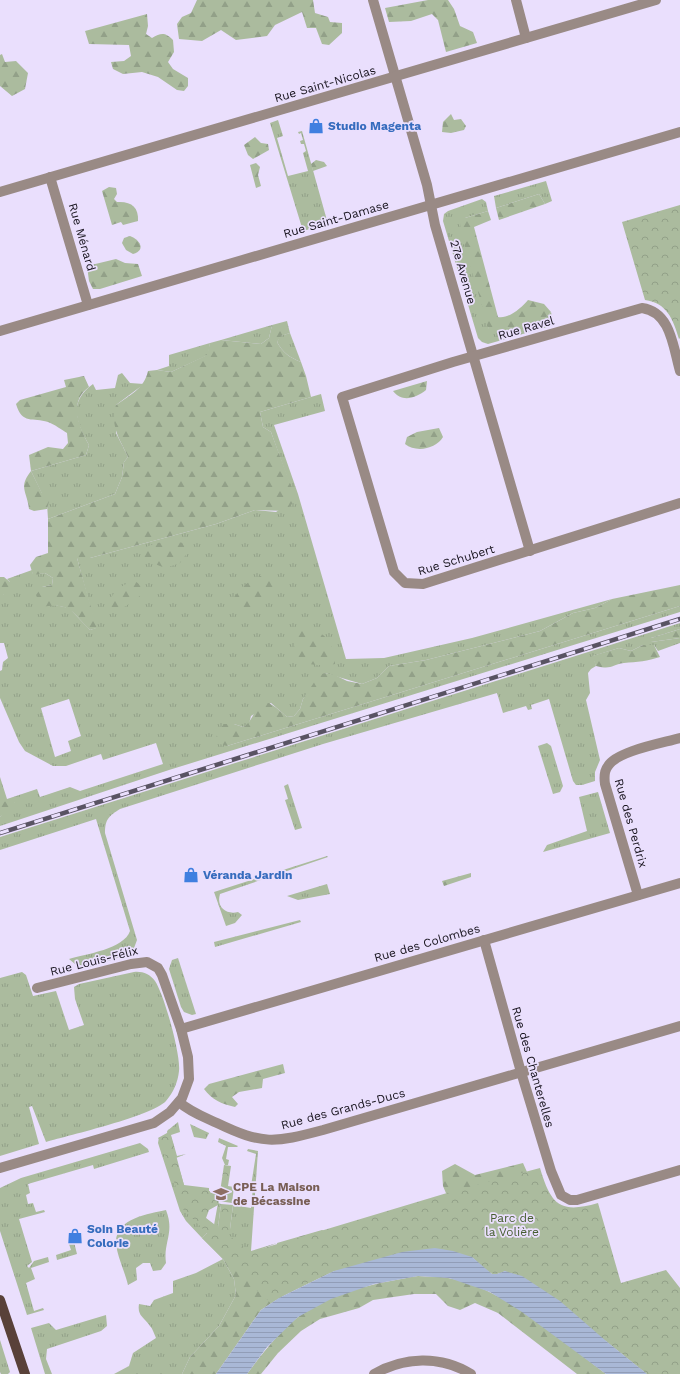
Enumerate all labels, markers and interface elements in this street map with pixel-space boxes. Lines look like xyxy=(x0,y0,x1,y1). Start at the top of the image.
street label: Rue Saint-Nicolas xyxy=(273,63,377,105)
shop icon: Studio Magenta xyxy=(307,117,325,135)
place label: Studio Magenta xyxy=(328,119,421,133)
street label: Rue Saint-Damase xyxy=(282,197,390,241)
street label: Rue Ménard xyxy=(66,202,98,272)
street label: 27e Avenue xyxy=(447,238,479,306)
street label: Rue Ravel xyxy=(496,313,556,343)
street label: Rue Schubert xyxy=(416,542,496,578)
street label: Rue des Perdrix xyxy=(612,777,650,869)
shop icon: Véranda Jardin xyxy=(182,866,200,884)
place label: Véranda Jardin xyxy=(203,868,292,882)
street label: Rue des Colombes xyxy=(372,921,482,965)
street label: Rue Louis-Félix xyxy=(48,943,140,979)
street label: Rue des Chanterelles xyxy=(509,1005,557,1129)
street label: Rue des Grands-Ducs xyxy=(279,1086,407,1132)
place label: CPE La Maison de Bécassine xyxy=(233,1180,320,1208)
school or university icon: CPE La Maison de Bécassine xyxy=(212,1185,230,1203)
park label: Parc de la Volière xyxy=(485,1211,539,1239)
place label: Soin Beauté Colorie xyxy=(87,1222,158,1250)
shop icon: Soin Beauté Colorie xyxy=(66,1227,84,1245)

